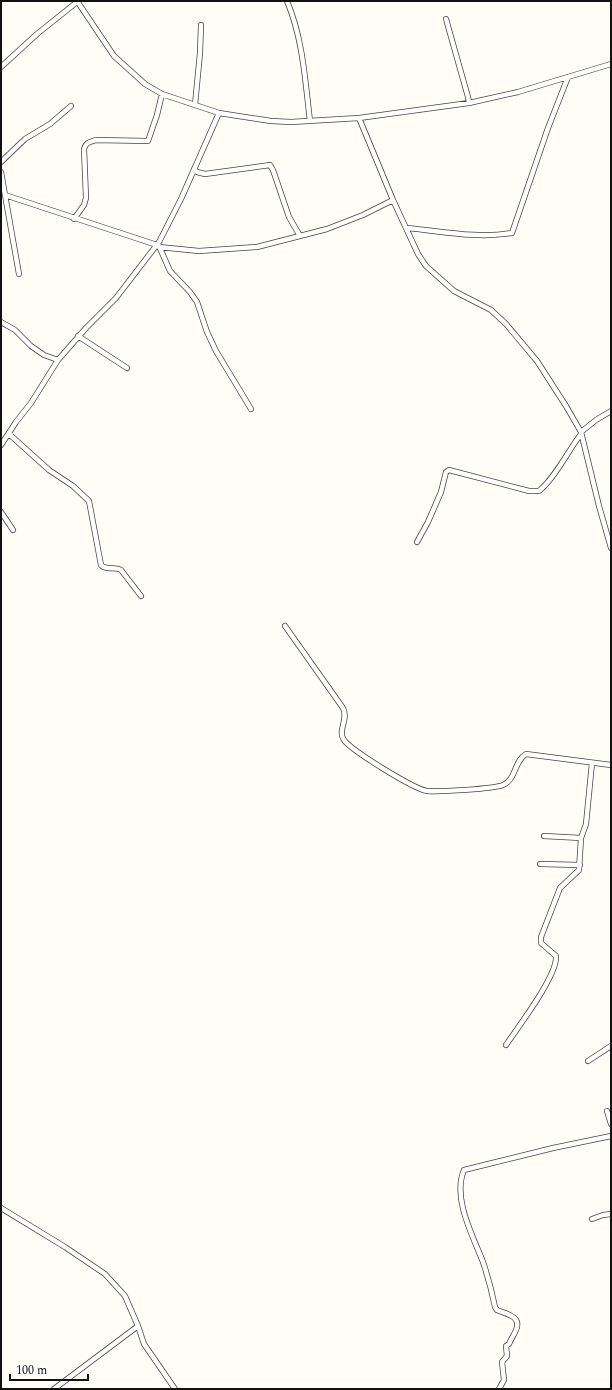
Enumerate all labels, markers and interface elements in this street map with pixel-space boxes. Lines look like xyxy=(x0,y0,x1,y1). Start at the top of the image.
scale bar xyxy=(10,1356,88,1382)
text: 100 m xyxy=(16,1361,47,1380)

